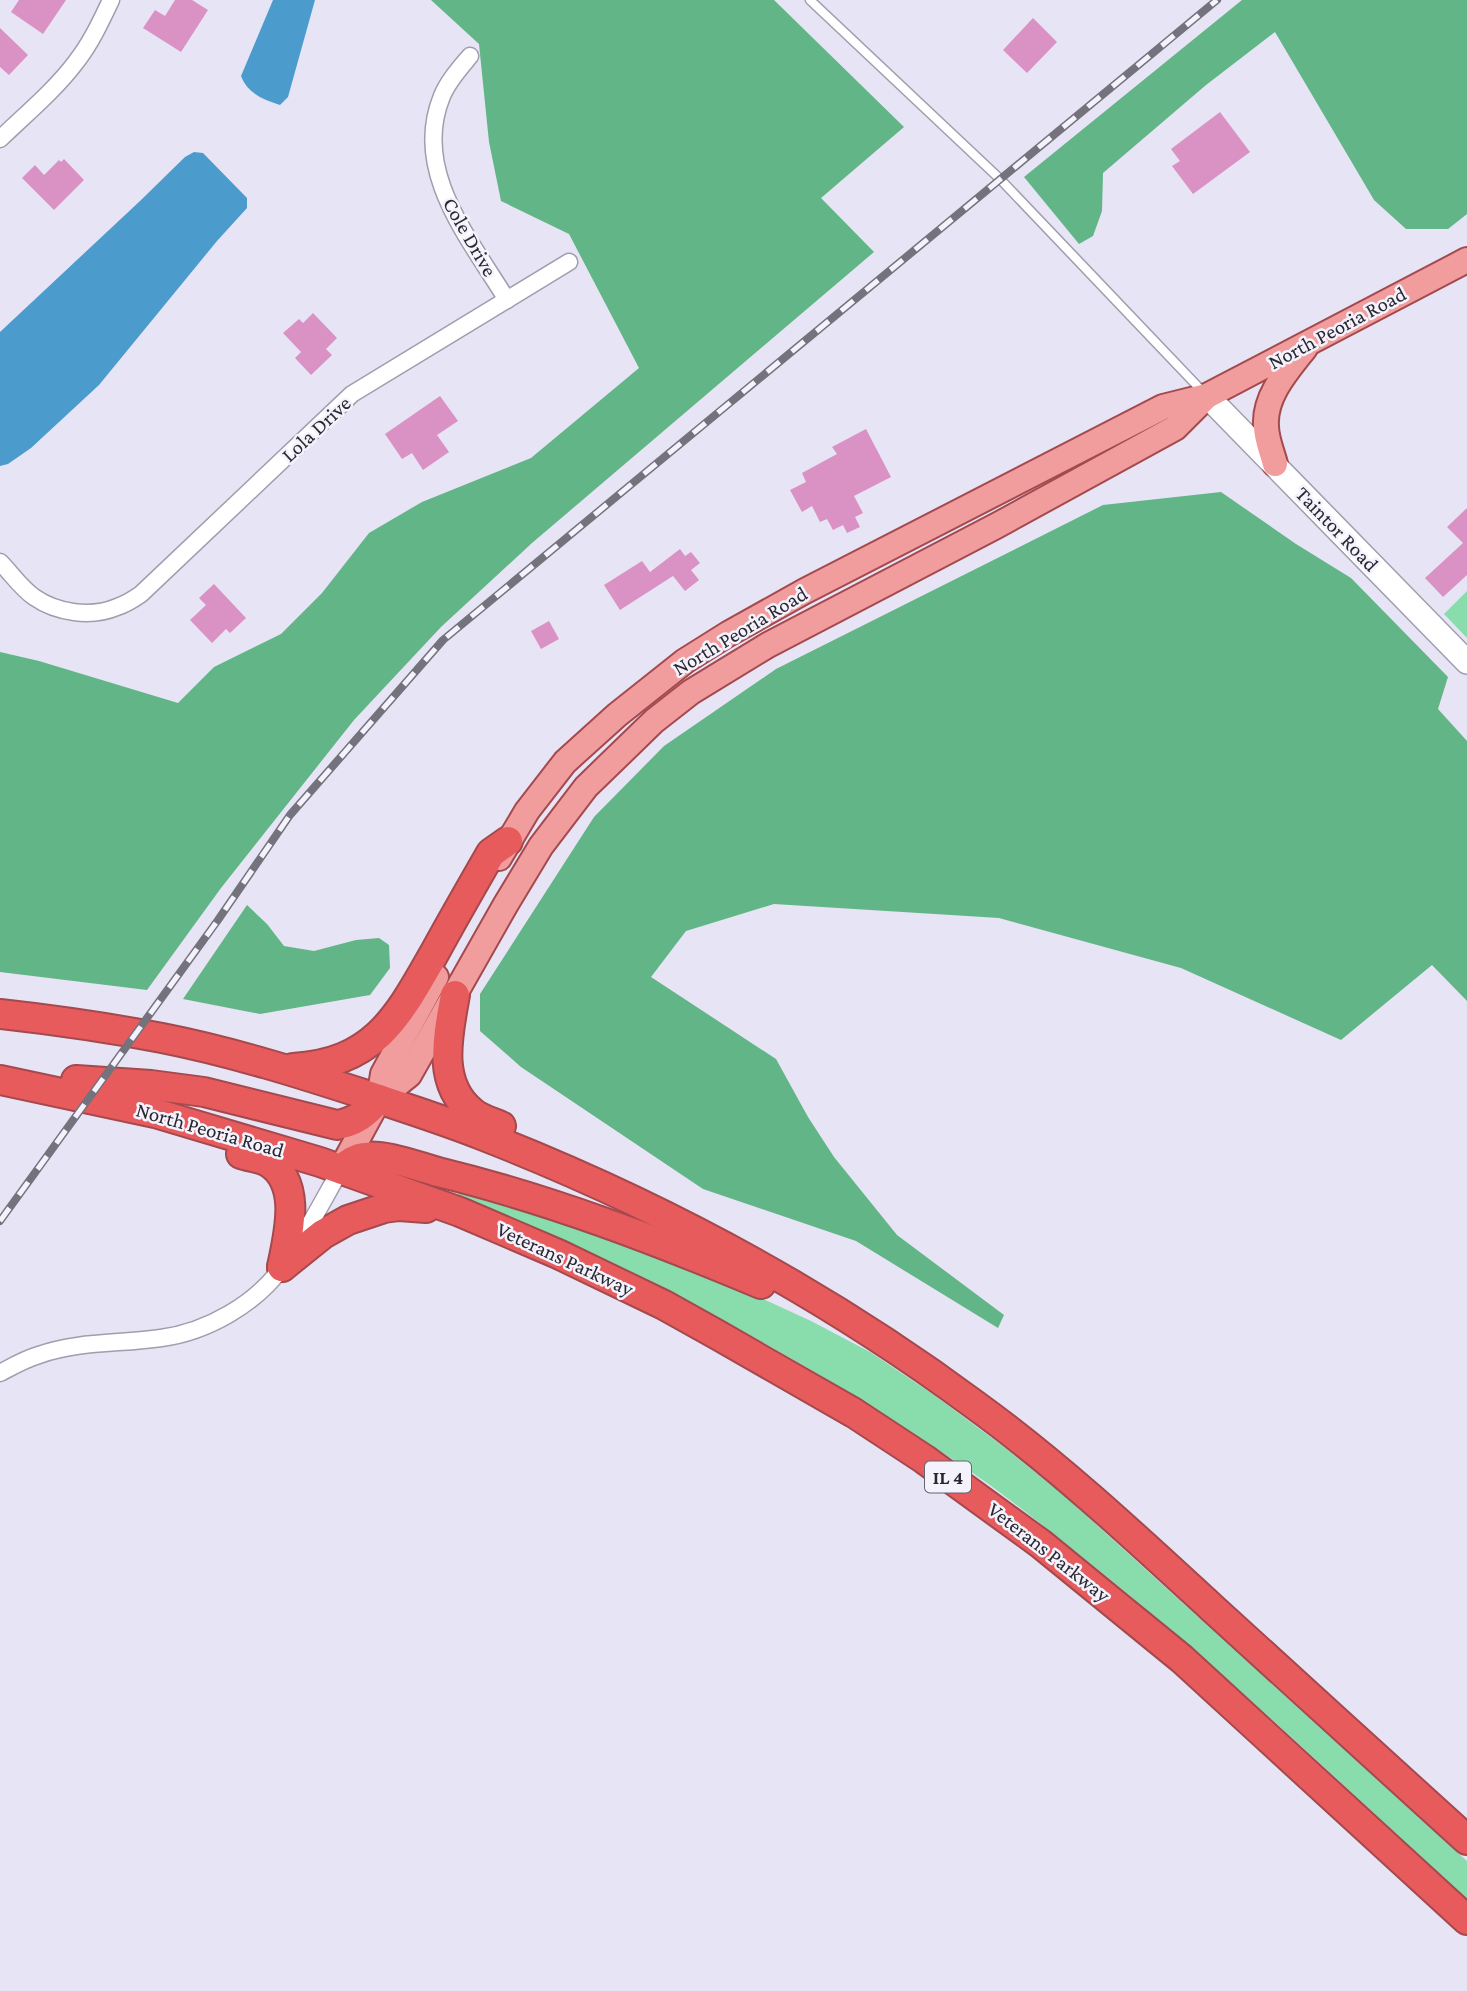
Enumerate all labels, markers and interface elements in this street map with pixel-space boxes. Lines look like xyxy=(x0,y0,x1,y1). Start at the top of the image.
street label: Cole Drive xyxy=(438,193,502,281)
street label: North Peoria Road xyxy=(1264,282,1410,374)
street label: Lola Drive xyxy=(276,391,356,467)
street label: Taintor Road xyxy=(1291,482,1383,576)
street label: North Peoria Road xyxy=(668,581,812,681)
street label: North Peoria Road xyxy=(133,1097,287,1163)
street label: Veterans Parkway xyxy=(493,1217,638,1301)
road number: IL 4 xyxy=(925,1462,971,1492)
street label: Veterans Parkway xyxy=(983,1497,1115,1607)

